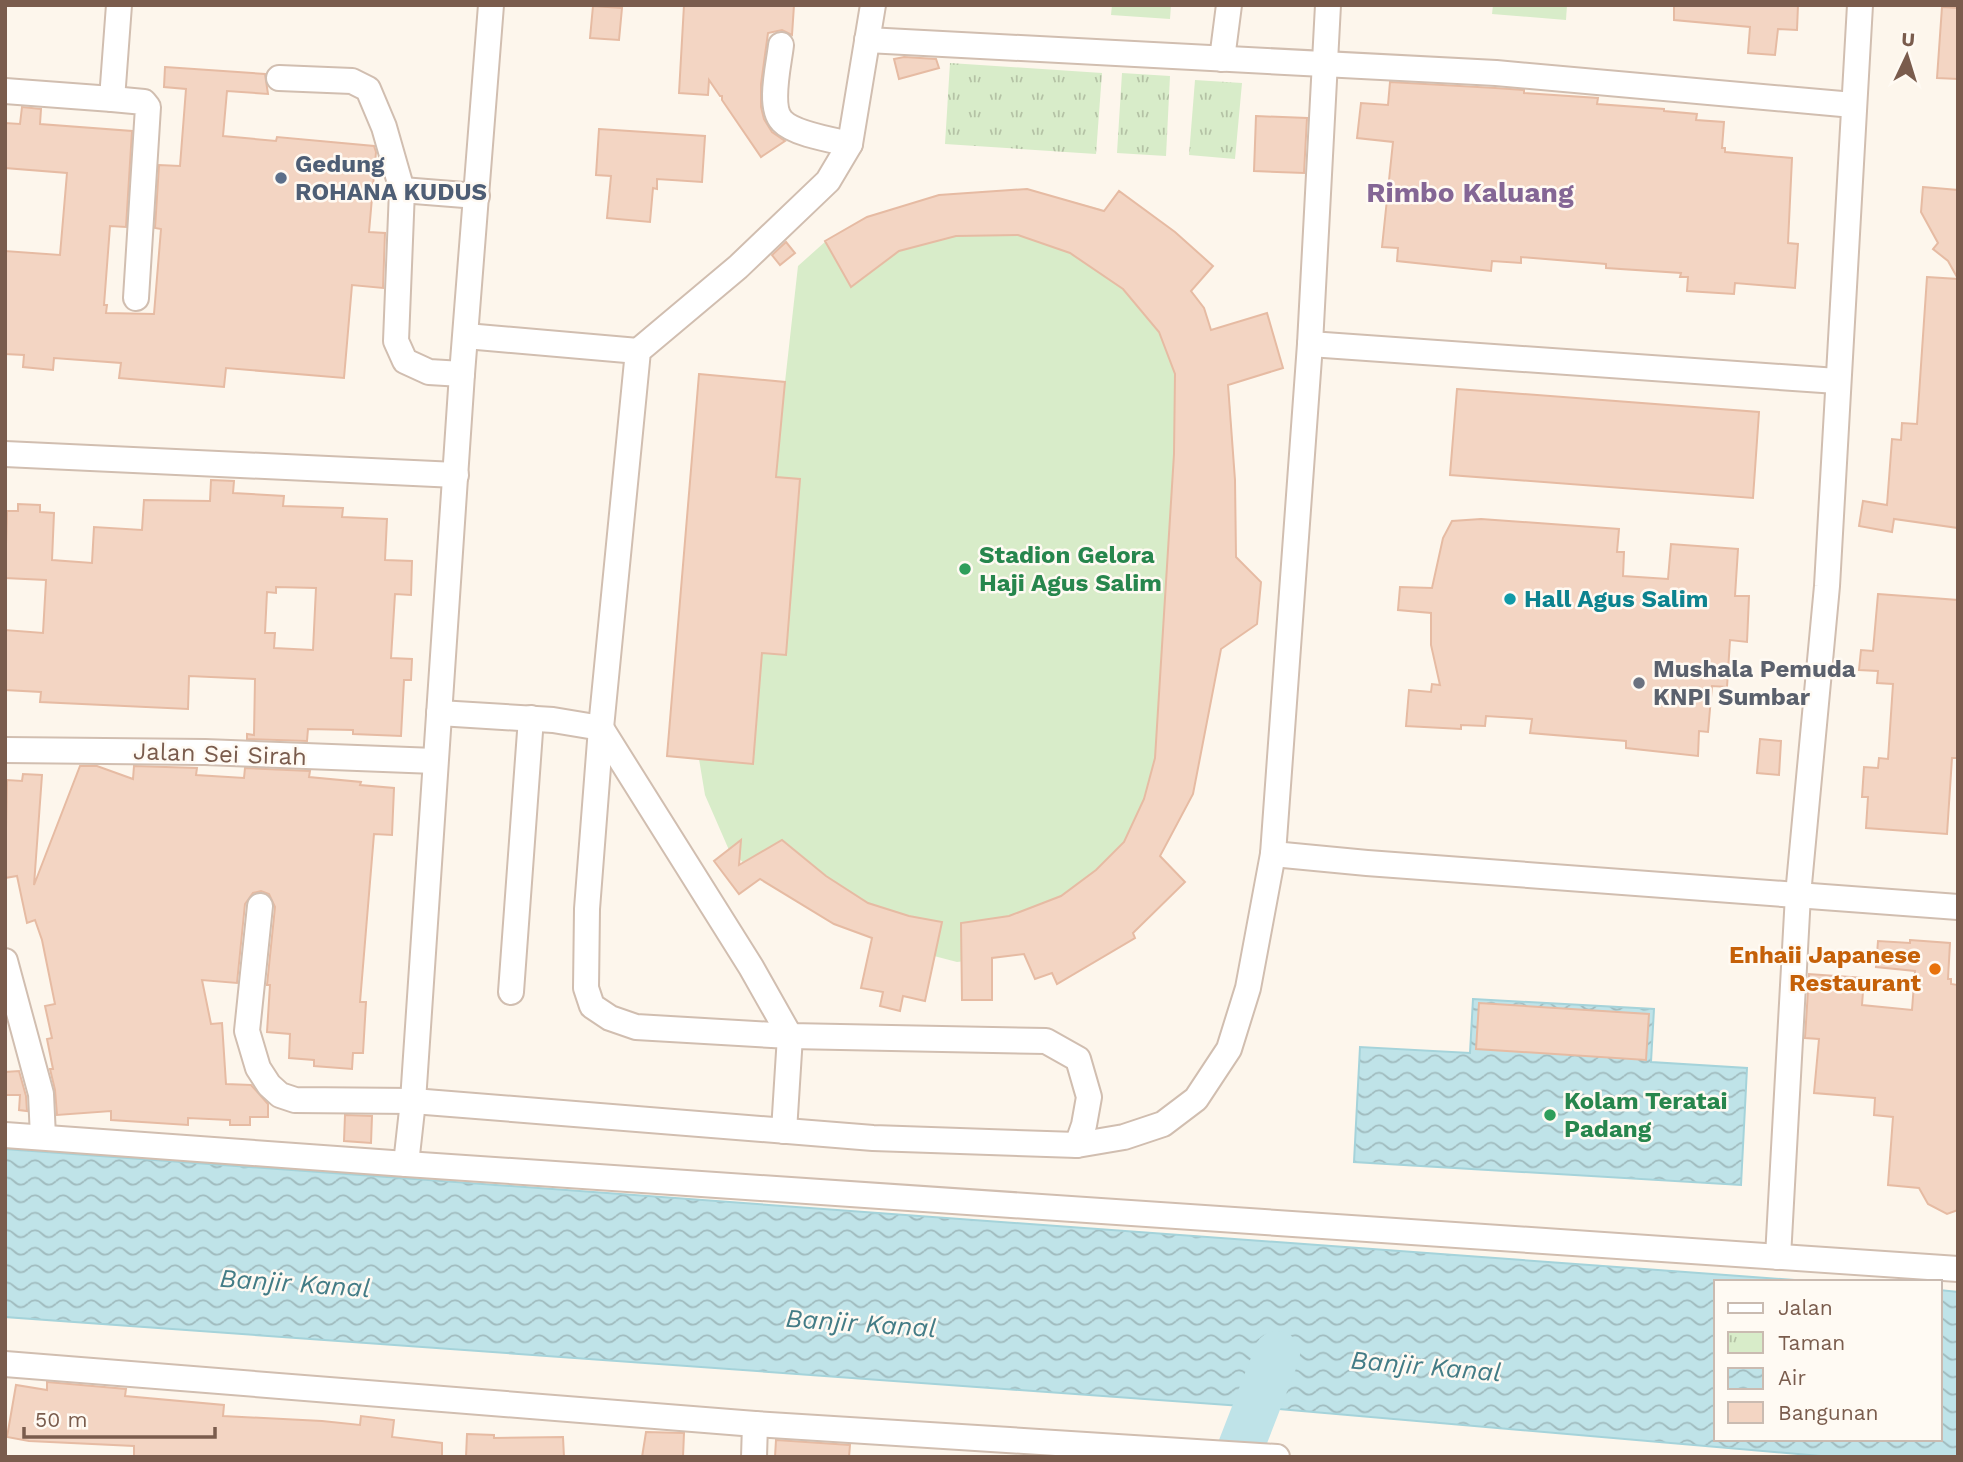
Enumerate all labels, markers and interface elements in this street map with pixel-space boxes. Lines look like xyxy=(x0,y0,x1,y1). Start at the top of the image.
north arrow xyxy=(1872,21,1942,91)
text: U xyxy=(1901,28,1916,51)
place label: Gedung ROHANA KUDUS xyxy=(295,150,487,206)
marker: Gedung ROHANA KUDUS xyxy=(273,170,289,186)
district label: Rimbo Kaluang xyxy=(1366,176,1574,209)
place label: Stadion Gelora Haji Agus Salim xyxy=(979,541,1162,597)
marker: Stadion Gelora Haji Agus Salim xyxy=(957,561,973,577)
place label: Hall Agus Salim xyxy=(1524,585,1708,613)
marker: Hall Agus Salim xyxy=(1502,591,1518,607)
place label: Mushala Pemuda KNPI Sumbar xyxy=(1653,655,1856,711)
marker: Mushala Pemuda KNPI Sumbar xyxy=(1631,675,1647,691)
street label: Jalan Sei Sirah xyxy=(133,737,307,771)
place label: Enhaii Japanese Restaurant xyxy=(1729,941,1922,997)
marker: Enhaii Japanese Restaurant xyxy=(1927,961,1943,977)
place label: Kolam Teratai Padang xyxy=(1564,1087,1728,1143)
marker: Kolam Teratai Padang xyxy=(1542,1107,1558,1123)
water label: Banjir Kanal xyxy=(219,1263,371,1303)
legend xyxy=(1714,1280,1942,1441)
text: Jalan xyxy=(1778,1295,1833,1320)
water label: Banjir Kanal xyxy=(785,1303,937,1343)
text: Taman xyxy=(1778,1330,1845,1355)
water label: Banjir Kanal xyxy=(1350,1344,1503,1388)
text: Air xyxy=(1778,1365,1806,1390)
scale bar xyxy=(24,1396,215,1440)
text: Bangunan xyxy=(1778,1400,1879,1425)
text: 50 m xyxy=(35,1407,87,1432)

